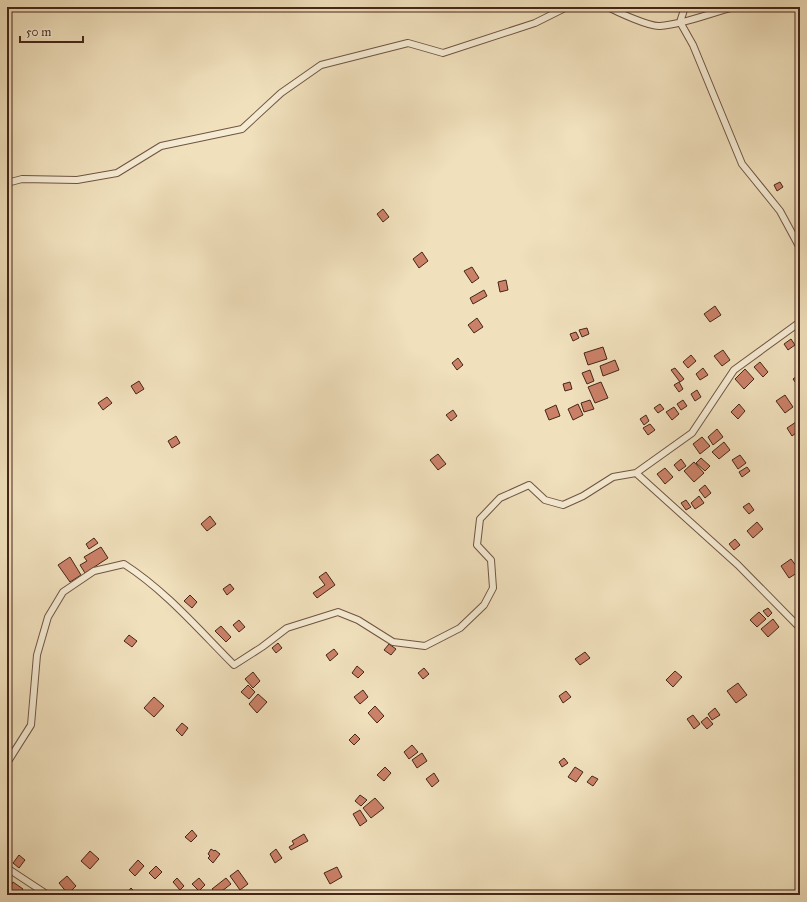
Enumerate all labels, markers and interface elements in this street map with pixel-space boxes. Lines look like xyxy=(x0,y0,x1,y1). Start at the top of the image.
scale bar xyxy=(20,18,83,44)
text: 50 m xyxy=(26,25,51,39)

